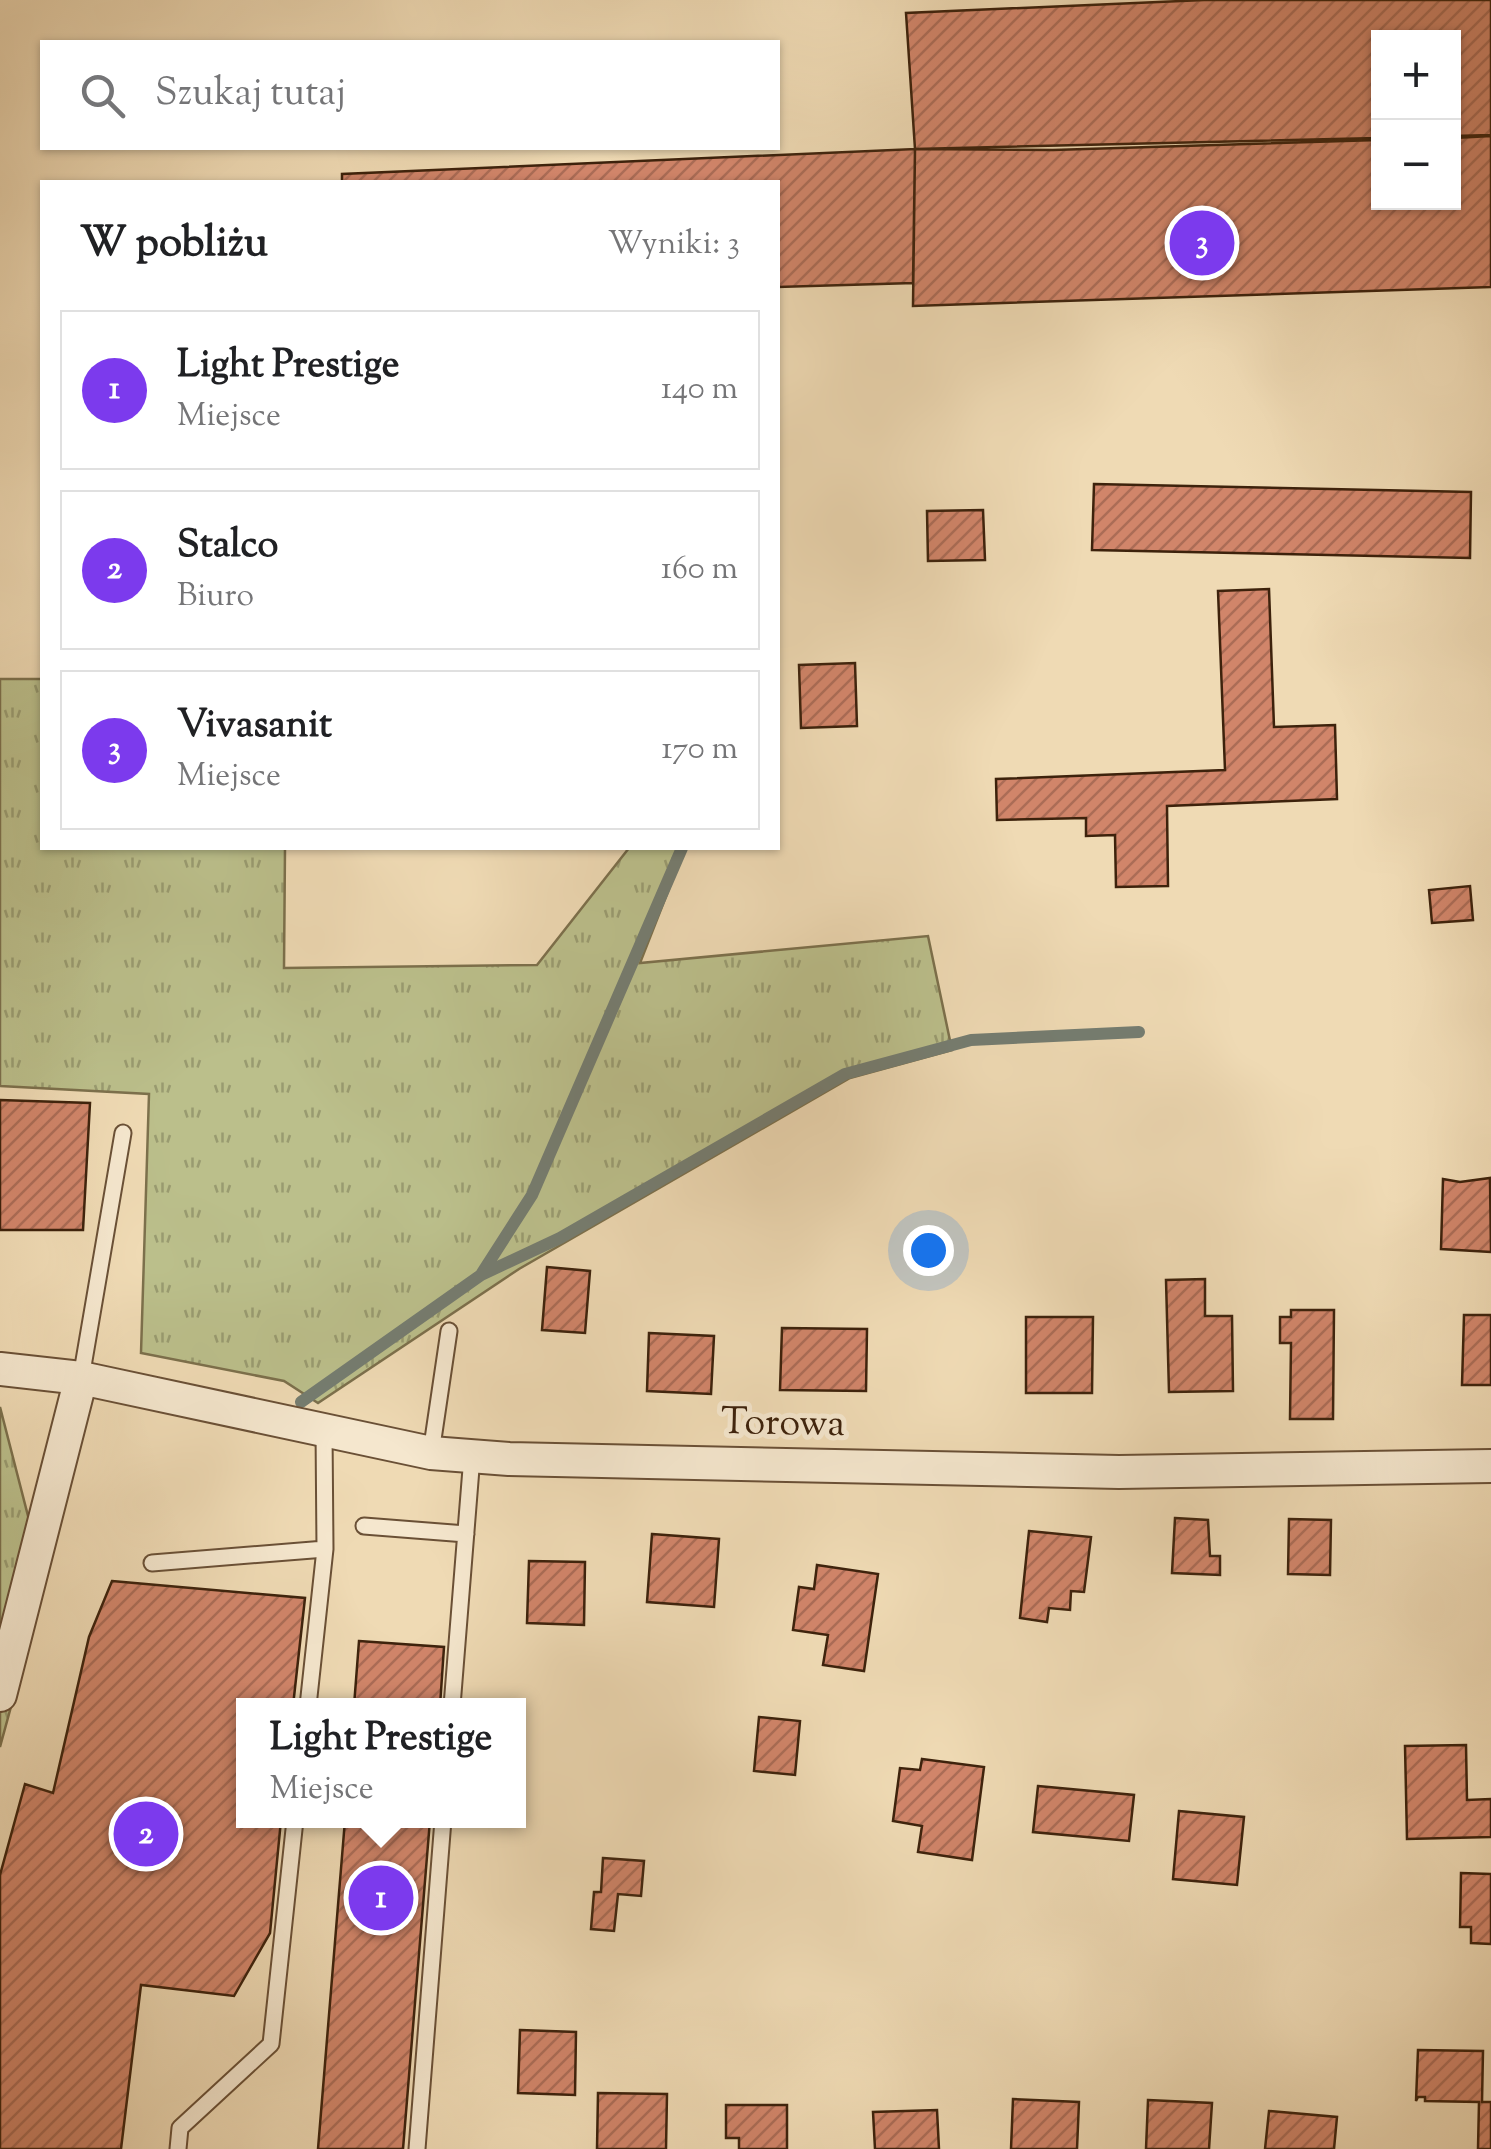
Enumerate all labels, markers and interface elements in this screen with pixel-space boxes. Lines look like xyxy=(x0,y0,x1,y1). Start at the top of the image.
map controls xyxy=(1371,30,1461,210)
button: + xyxy=(1371,30,1461,120)
search box xyxy=(40,40,780,150)
icon: search xyxy=(75,68,130,123)
text: Szukaj tutaj xyxy=(155,68,346,122)
button: − xyxy=(1371,120,1461,210)
pin: 3 xyxy=(1170,206,1234,280)
text: W pobliżu xyxy=(80,215,268,275)
text: Wyniki: 3 xyxy=(608,222,740,268)
text: Light Prestige xyxy=(177,340,400,394)
text: 1 xyxy=(109,367,120,413)
text: 140 m xyxy=(661,367,738,413)
text: Miejsce xyxy=(177,394,281,440)
text: Stalco xyxy=(177,520,278,574)
text: 2 xyxy=(107,547,122,593)
text: 160 m xyxy=(661,547,738,593)
text: Biuro xyxy=(177,574,254,620)
text: Vivasanit xyxy=(177,700,332,754)
text: 3 xyxy=(108,727,121,773)
text: 170 m xyxy=(661,727,738,773)
text: Miejsce xyxy=(177,754,281,800)
your location xyxy=(903,1225,954,1276)
street label: Torowa xyxy=(721,1397,845,1453)
popup xyxy=(236,1698,526,1828)
text: Light Prestige xyxy=(270,1713,492,1767)
text: Miejsce xyxy=(270,1767,374,1813)
pin: 2 xyxy=(114,1796,178,1872)
pin: 1 xyxy=(348,1860,414,1936)

